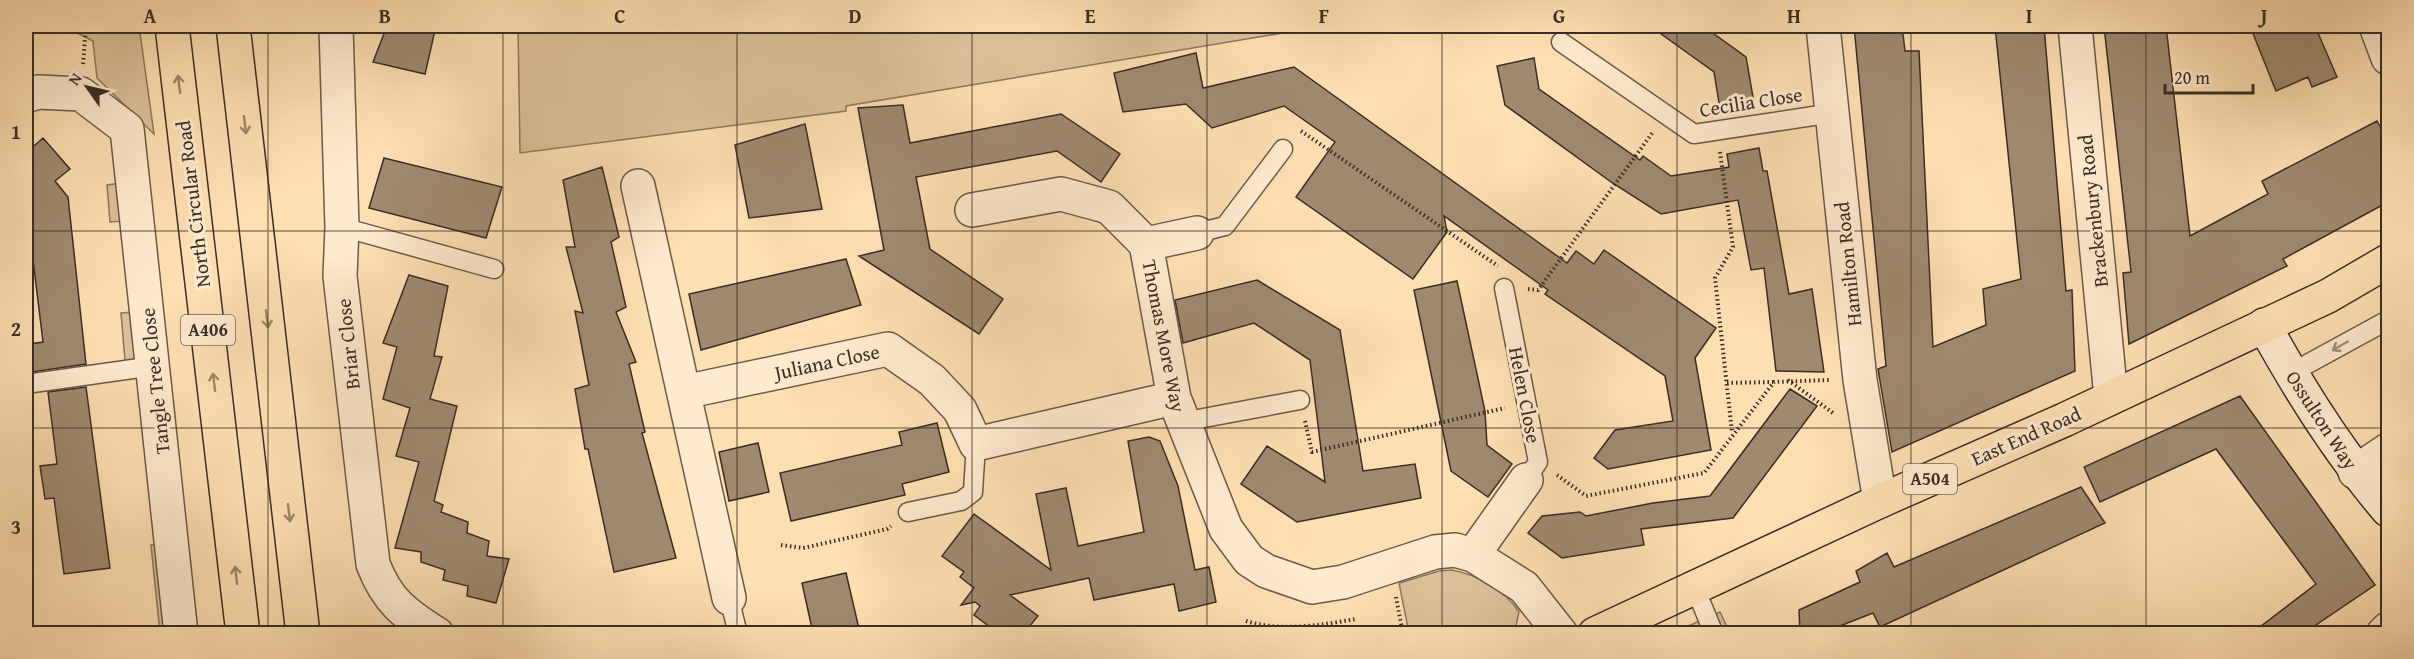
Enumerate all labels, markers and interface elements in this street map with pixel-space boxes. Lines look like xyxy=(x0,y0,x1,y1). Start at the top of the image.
text: A xyxy=(144,1,157,30)
text: B xyxy=(379,1,391,30)
text: C xyxy=(614,1,626,30)
text: D xyxy=(848,1,862,30)
text: E xyxy=(1085,1,1096,30)
text: F xyxy=(1319,1,1329,30)
text: G xyxy=(1553,1,1565,30)
text: H xyxy=(1787,1,1801,30)
text: I xyxy=(2026,1,2032,30)
text: J xyxy=(2258,1,2268,30)
north arrow xyxy=(57,57,117,117)
scale bar xyxy=(2165,57,2254,95)
text: 20 m xyxy=(2174,64,2210,91)
text: N xyxy=(62,67,88,90)
one-way arrow xyxy=(173,74,184,94)
street label: Cecilia Close xyxy=(1697,79,1804,124)
one-way arrow xyxy=(239,115,250,135)
text: 1 xyxy=(11,117,21,146)
street label: North Circular Road xyxy=(168,119,217,289)
street label: Brackenbury Road xyxy=(2070,133,2115,289)
street label: Hamilton Road xyxy=(1827,200,1868,328)
street label: Thomas More Way xyxy=(1135,257,1193,415)
street label: Briar Close xyxy=(328,297,367,391)
street label: Tangle Tree Close xyxy=(132,307,177,456)
one-way arrow xyxy=(262,309,273,329)
text: 2 xyxy=(11,314,21,343)
road number: A406 xyxy=(181,315,235,345)
street label: Juliana Close xyxy=(769,336,882,387)
one-way arrow xyxy=(2331,341,2348,353)
street label: Helen Close xyxy=(1502,344,1549,445)
street label: Ossulton Way xyxy=(2279,364,2365,475)
one-way arrow xyxy=(208,372,219,392)
street label: East End Road xyxy=(1966,398,2086,473)
road number: A504 xyxy=(1903,464,1957,494)
one-way arrow xyxy=(284,502,295,522)
text: 3 xyxy=(11,512,21,541)
one-way arrow xyxy=(231,566,242,586)

